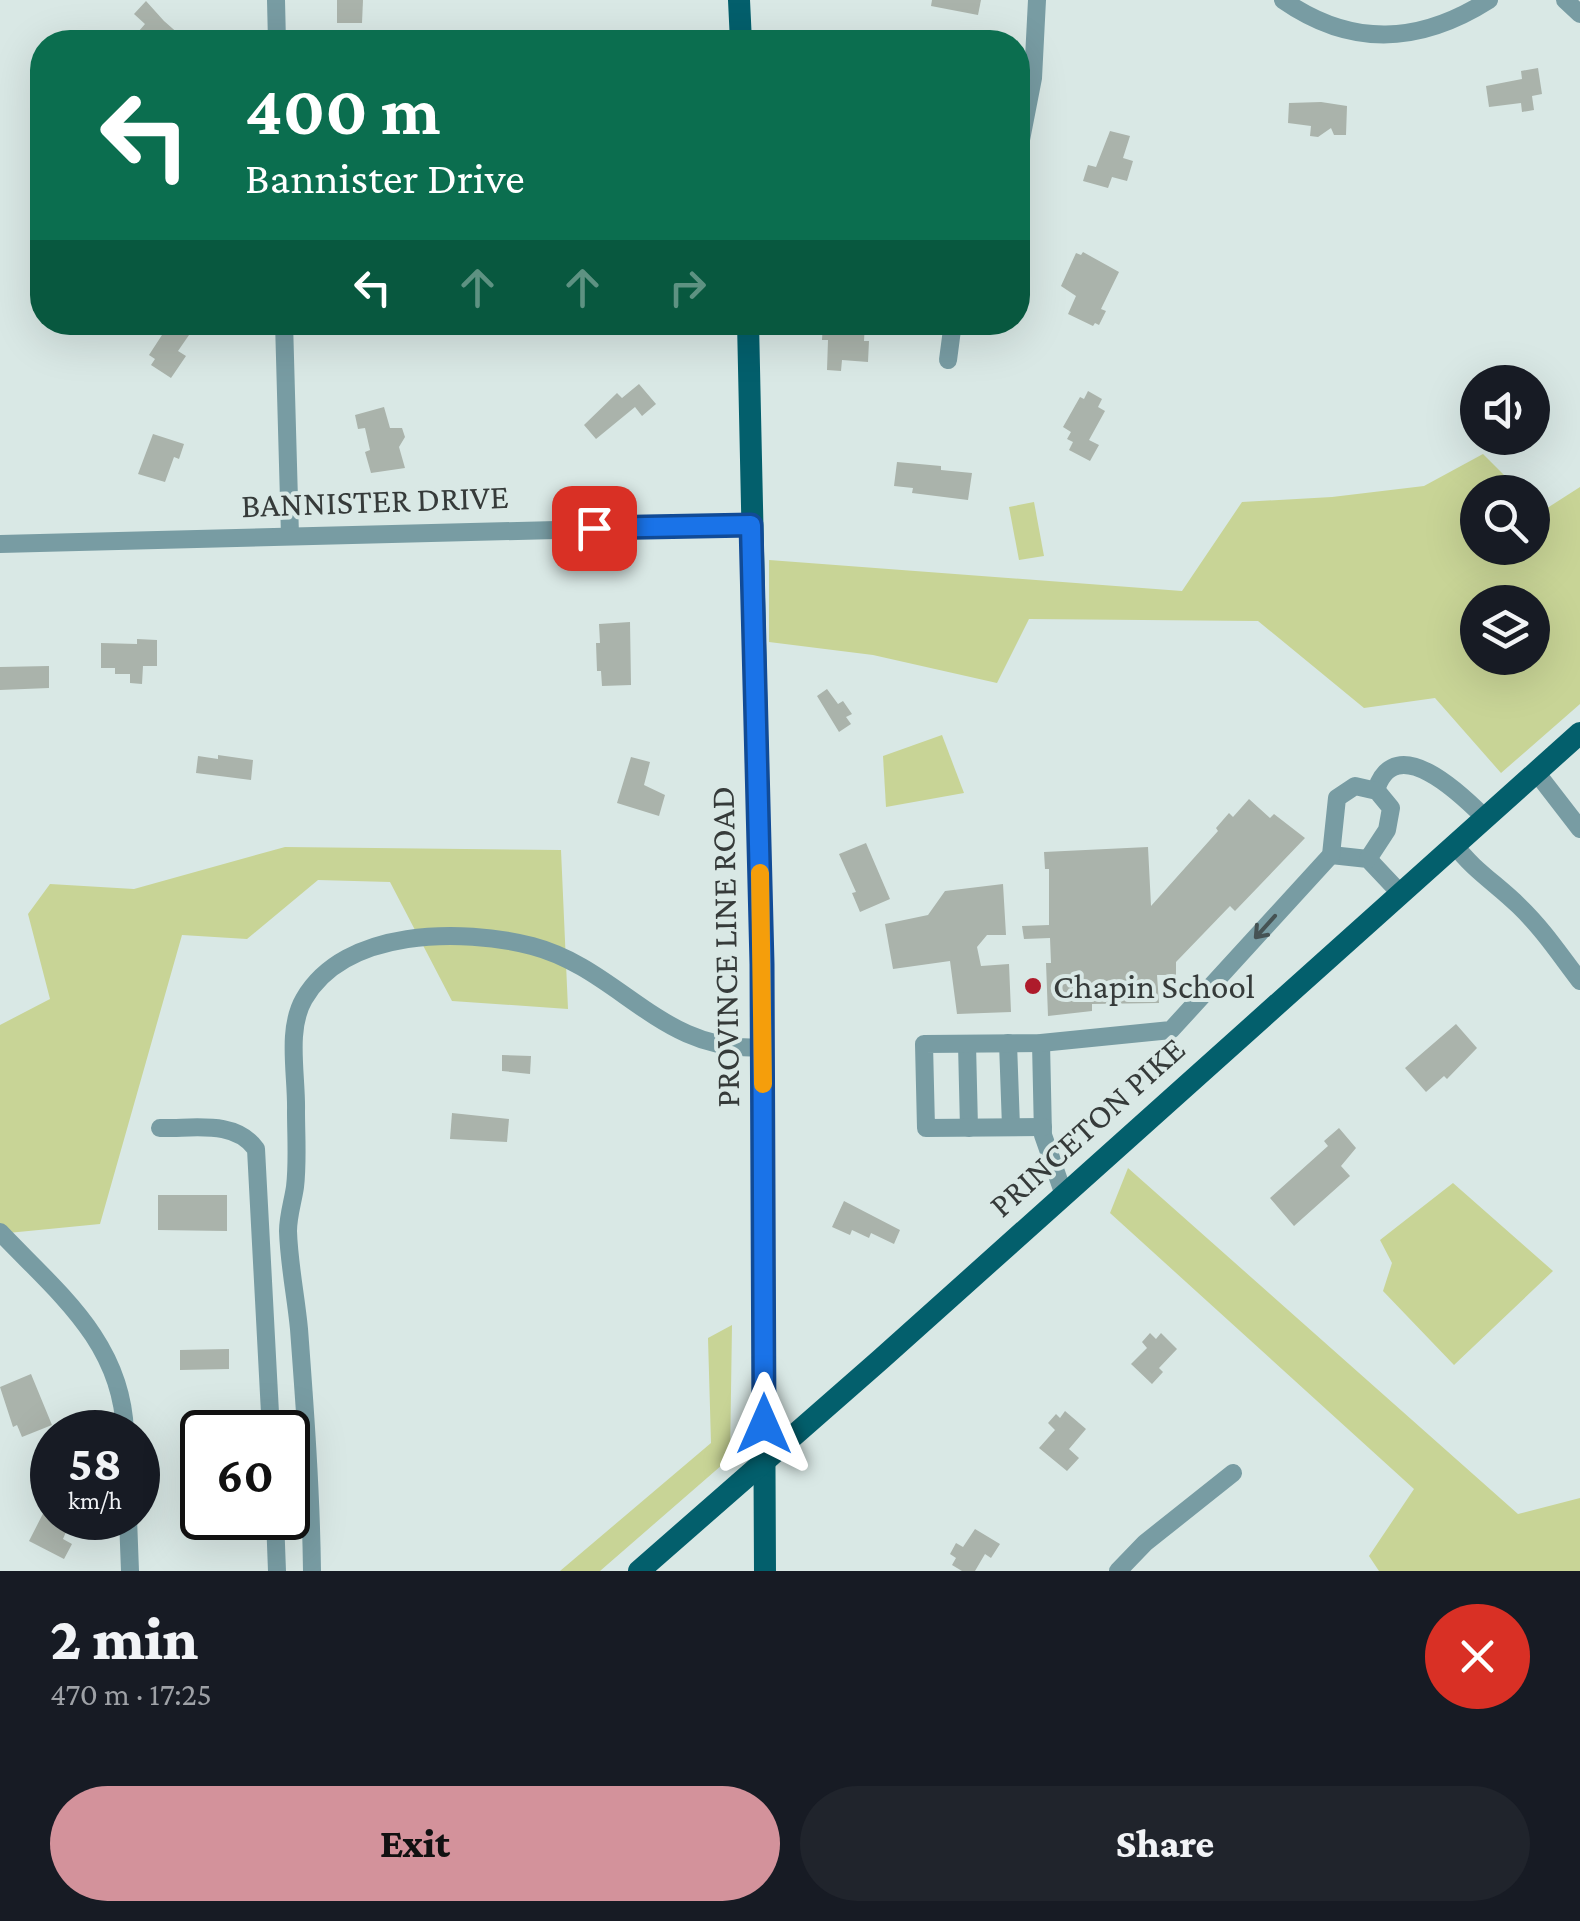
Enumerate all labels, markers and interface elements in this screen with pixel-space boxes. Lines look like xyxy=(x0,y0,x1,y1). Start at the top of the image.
icon: left xyxy=(80,70,210,200)
text: 400 m xyxy=(245,71,441,149)
text: Bannister Drive xyxy=(245,153,525,203)
icon: left xyxy=(345,260,400,315)
icon: ahead xyxy=(450,260,505,315)
icon: ahead xyxy=(555,260,610,315)
icon: right xyxy=(660,260,715,315)
map controls xyxy=(1460,365,1550,675)
button: sound xyxy=(1460,365,1550,455)
button: search xyxy=(1460,475,1550,565)
street label: BANNISTER DRIVE xyxy=(240,477,510,525)
pin xyxy=(552,486,637,571)
icon: arrive xyxy=(567,501,622,556)
button: layers xyxy=(1460,585,1550,675)
street label: PROVINCE LINE ROAD xyxy=(703,786,747,1108)
one-way arrow xyxy=(1254,914,1277,939)
place label: Chapin School xyxy=(1053,967,1255,1006)
marker: Chapin School xyxy=(1022,975,1044,997)
street label: PRINCETON PIKE xyxy=(981,1029,1193,1225)
position arrow xyxy=(712,1372,816,1476)
speed limit sign: 60 xyxy=(180,1410,310,1540)
text: 58 xyxy=(68,1435,122,1491)
text: km/h xyxy=(68,1487,122,1514)
button: close xyxy=(1425,1604,1530,1709)
text: 2 min xyxy=(50,1605,198,1672)
text: 470 m · 17:25 xyxy=(50,1676,212,1712)
button: Exit xyxy=(50,1786,780,1901)
button: Share xyxy=(800,1786,1530,1901)

